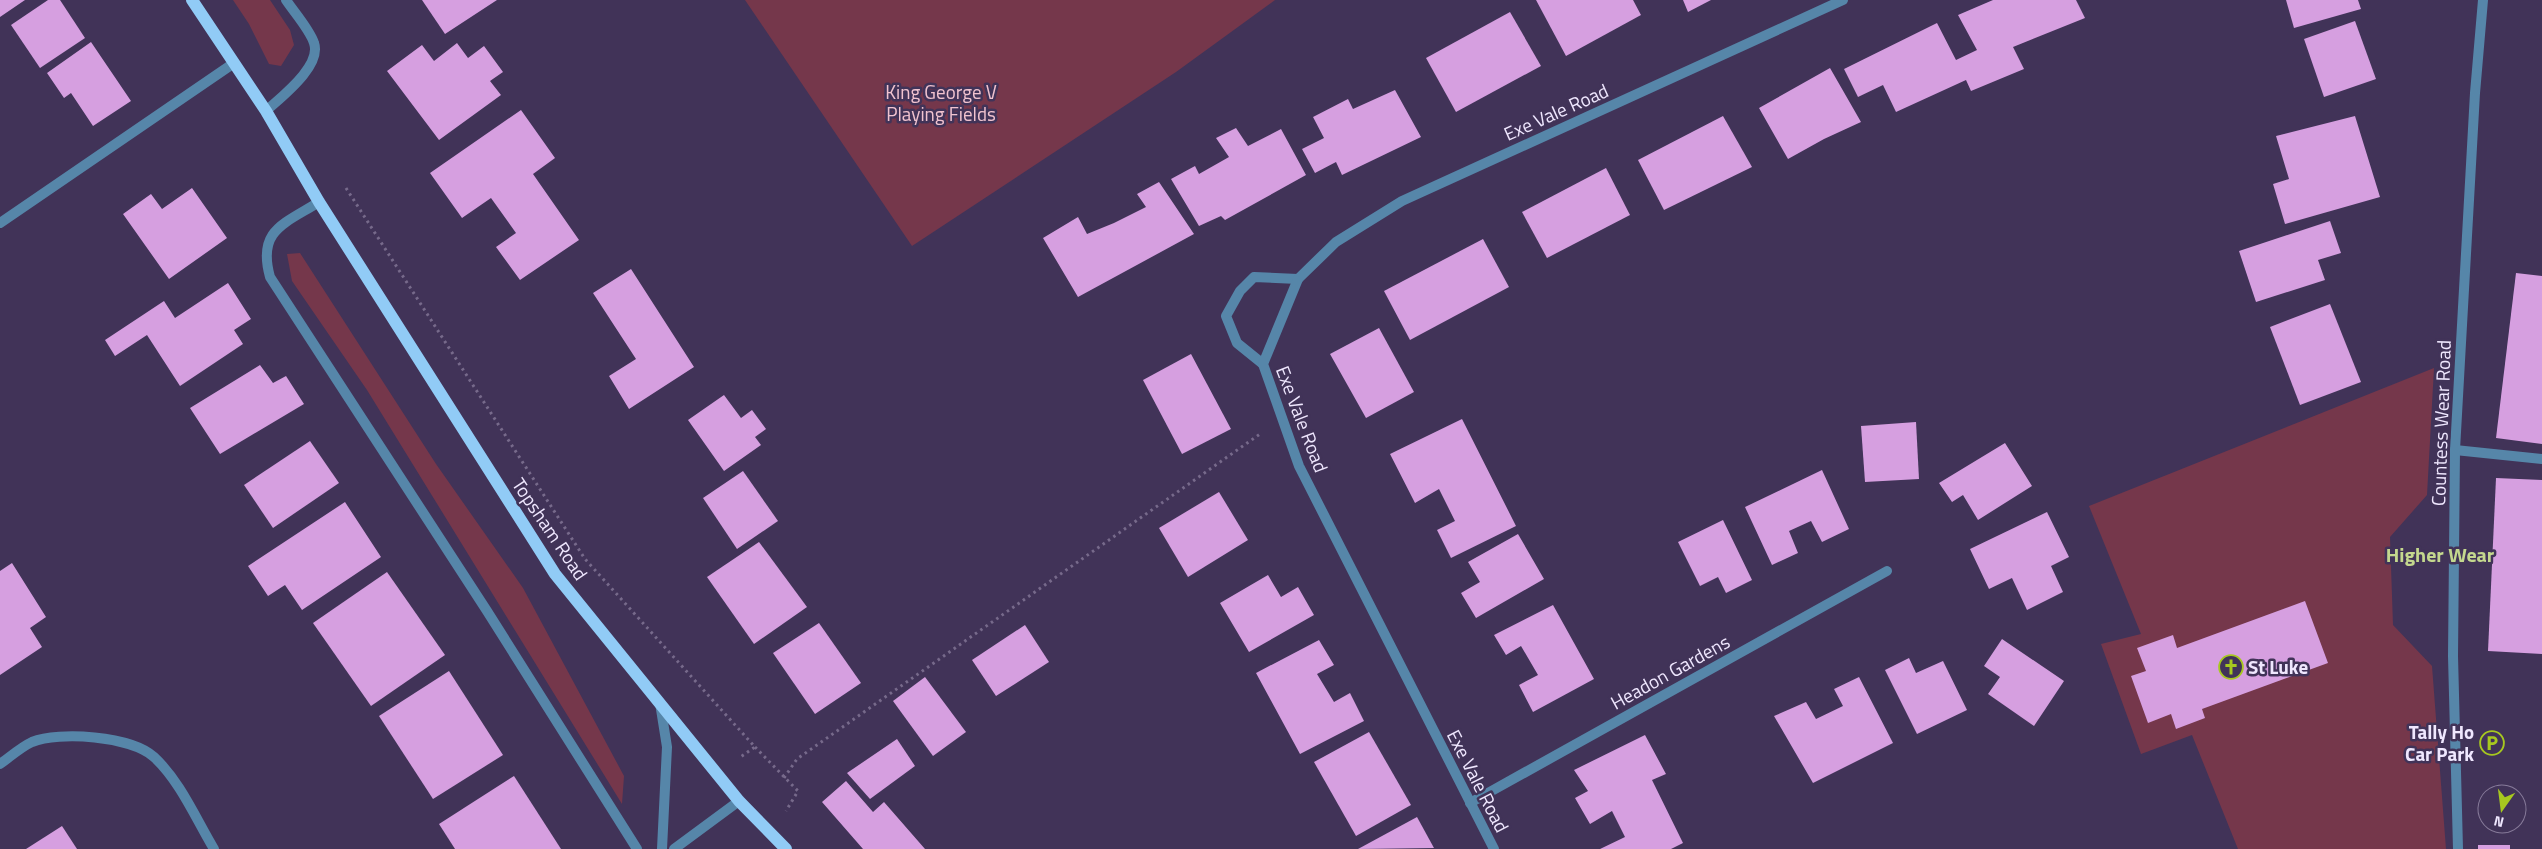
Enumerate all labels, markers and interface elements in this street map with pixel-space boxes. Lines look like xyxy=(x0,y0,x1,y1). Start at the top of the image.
street label: Exe Vale Road xyxy=(1499,76,1613,148)
park label: King George V Playing Fields xyxy=(885,77,997,128)
street label: Countess Wear Road xyxy=(2423,340,2458,506)
street label: Exe Vale Road xyxy=(1269,361,1336,476)
street label: Topsham Road xyxy=(505,472,595,586)
district label: Higher Wear xyxy=(2386,539,2495,570)
street label: Headon Gardens xyxy=(1605,627,1735,716)
place label: St Luke xyxy=(2248,652,2308,681)
church icon: St Luke xyxy=(2218,654,2244,680)
place label: Tally Ho Car Park xyxy=(2405,717,2474,768)
street label: Exe Vale Road xyxy=(1440,724,1517,837)
parking icon: Tally Ho Car Park xyxy=(2479,730,2505,756)
north arrow xyxy=(2477,784,2527,834)
text: N xyxy=(2491,811,2506,833)

